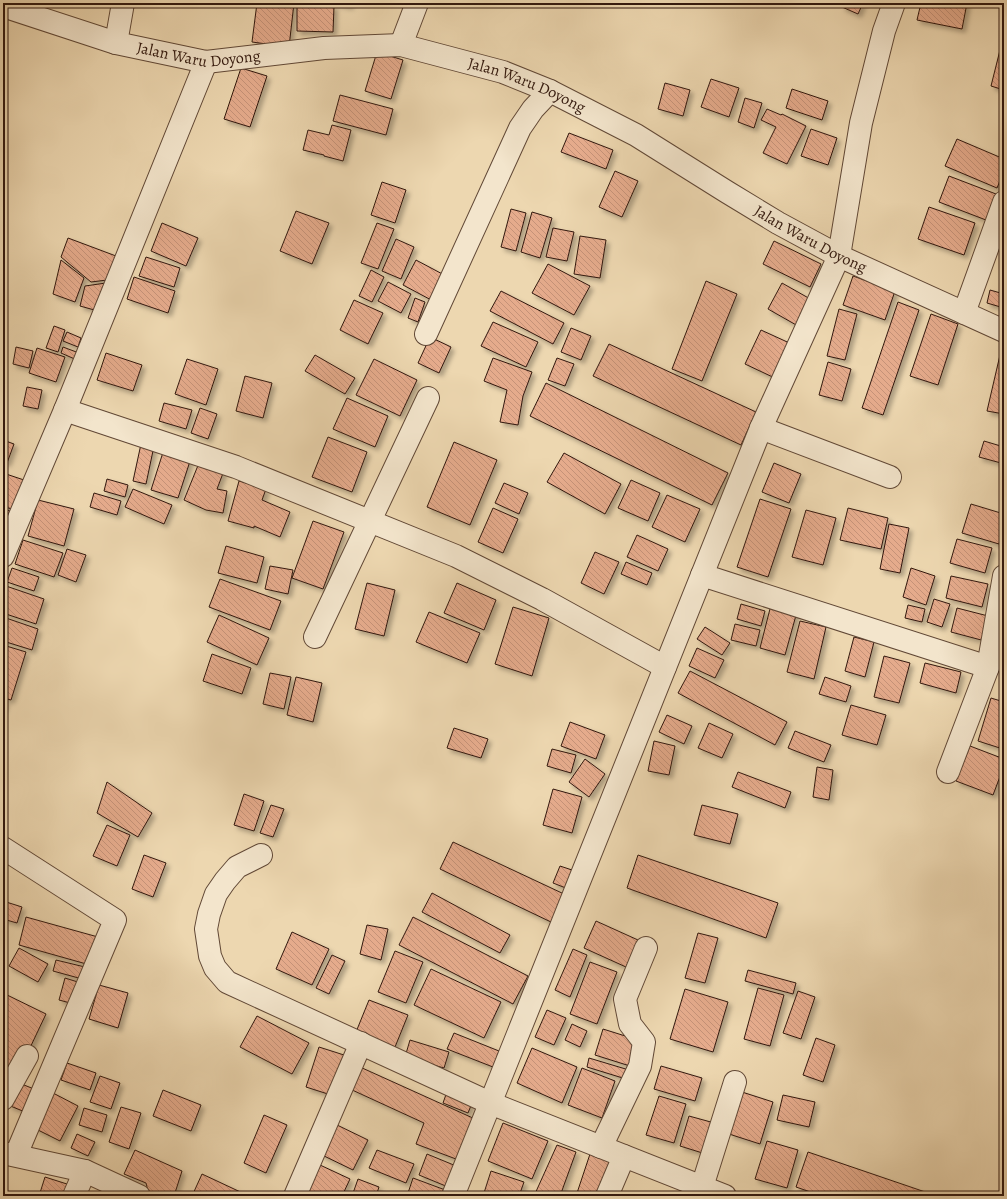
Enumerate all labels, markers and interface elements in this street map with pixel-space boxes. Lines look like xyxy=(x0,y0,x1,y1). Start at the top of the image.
street label: Jalan Waru Doyong xyxy=(135,37,262,73)
street label: Jalan Waru Doyong xyxy=(465,52,589,118)
street label: Jalan Waru Doyong xyxy=(750,200,871,278)

